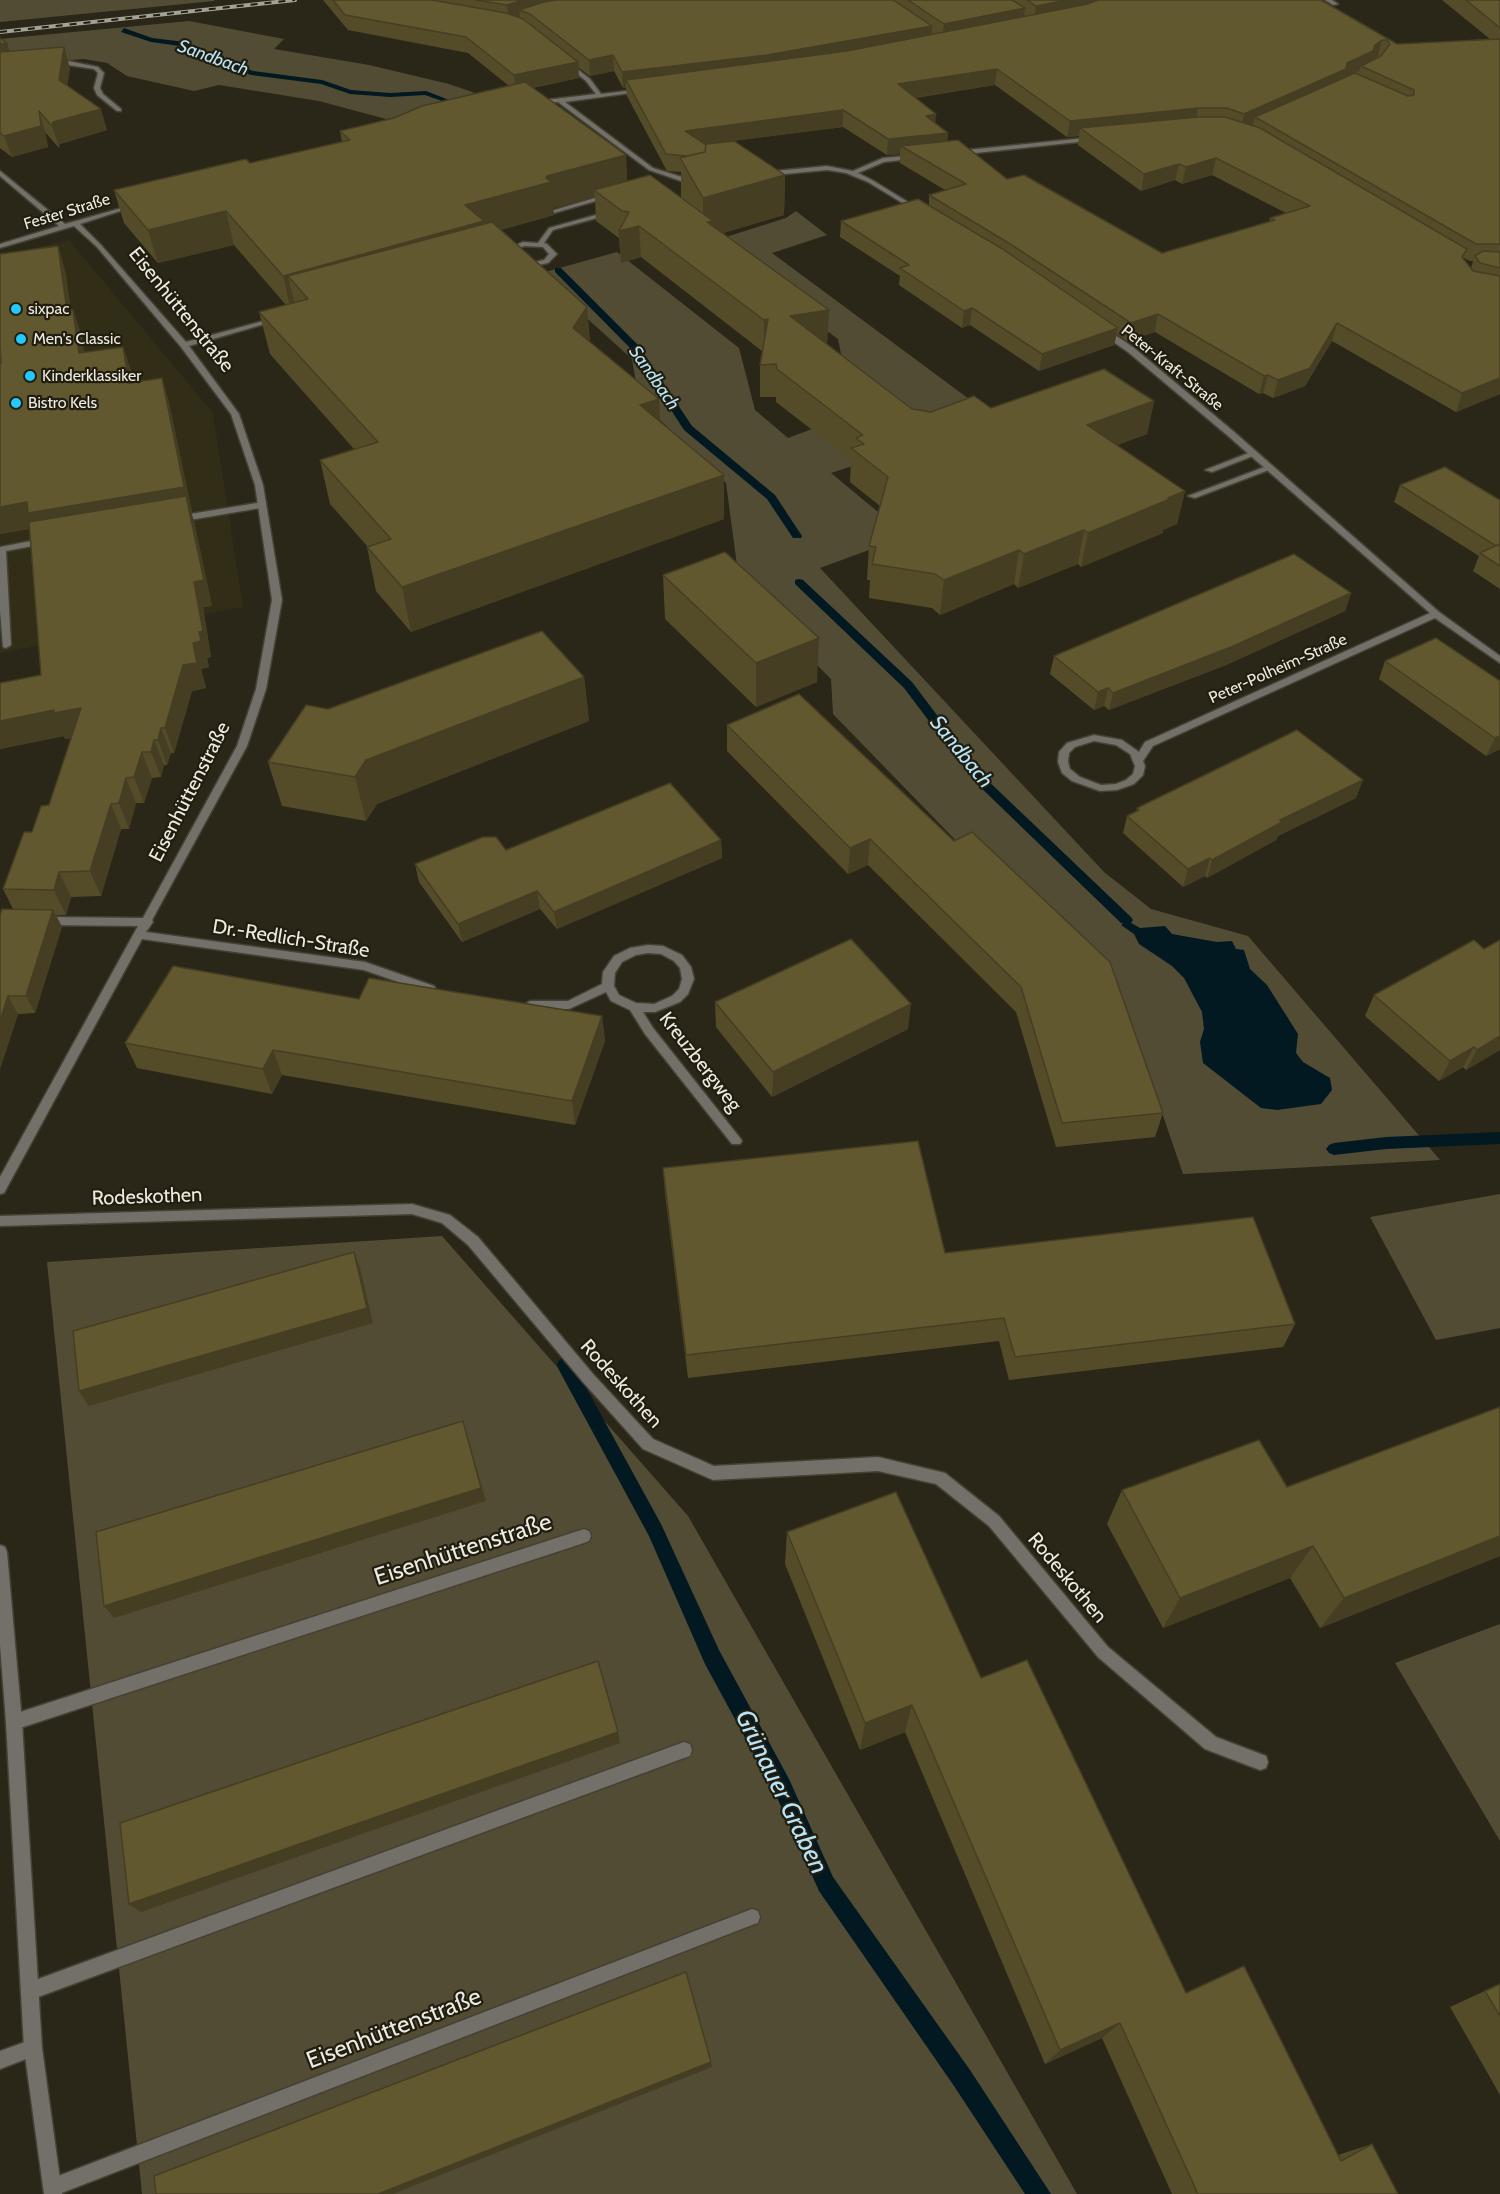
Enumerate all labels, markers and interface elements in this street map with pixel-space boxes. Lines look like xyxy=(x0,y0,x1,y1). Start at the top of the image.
water label: Sandbach xyxy=(175,35,251,81)
street label: Fester Straße xyxy=(22,190,112,234)
street label: Eisenhüttenstraße xyxy=(123,243,239,377)
place label: sixpac xyxy=(28,299,69,319)
marker: sixpac xyxy=(9,302,23,316)
street label: Peter-Kraft-Straße xyxy=(1117,321,1227,415)
place label: Men's Classic xyxy=(33,329,121,349)
marker: Men's Classic xyxy=(14,332,28,346)
water label: Sandbach xyxy=(624,342,684,414)
place label: Kinderklassiker xyxy=(42,366,141,386)
marker: Kinderklassiker xyxy=(23,369,37,383)
place label: Bistro Kels xyxy=(28,393,97,413)
marker: Bistro Kels xyxy=(9,396,23,410)
street label: Peter-Polheim-Straße xyxy=(1206,630,1350,708)
water label: Sandbach xyxy=(924,711,998,793)
street label: Eisenhüttenstraße xyxy=(144,718,236,866)
street label: Dr.-Redlich-Straße xyxy=(211,915,371,963)
street label: Kreuzbergweg xyxy=(654,1007,746,1117)
street label: Rodeskothen xyxy=(91,1183,203,1211)
street label: Rodeskothen xyxy=(575,1335,667,1433)
street label: Eisenhüttenstraße xyxy=(371,1508,555,1592)
street label: Rodeskothen xyxy=(1022,1528,1112,1628)
water label: Grünauer Graben xyxy=(728,1705,834,1879)
street label: Eisenhüttenstraße xyxy=(303,1982,485,2076)

